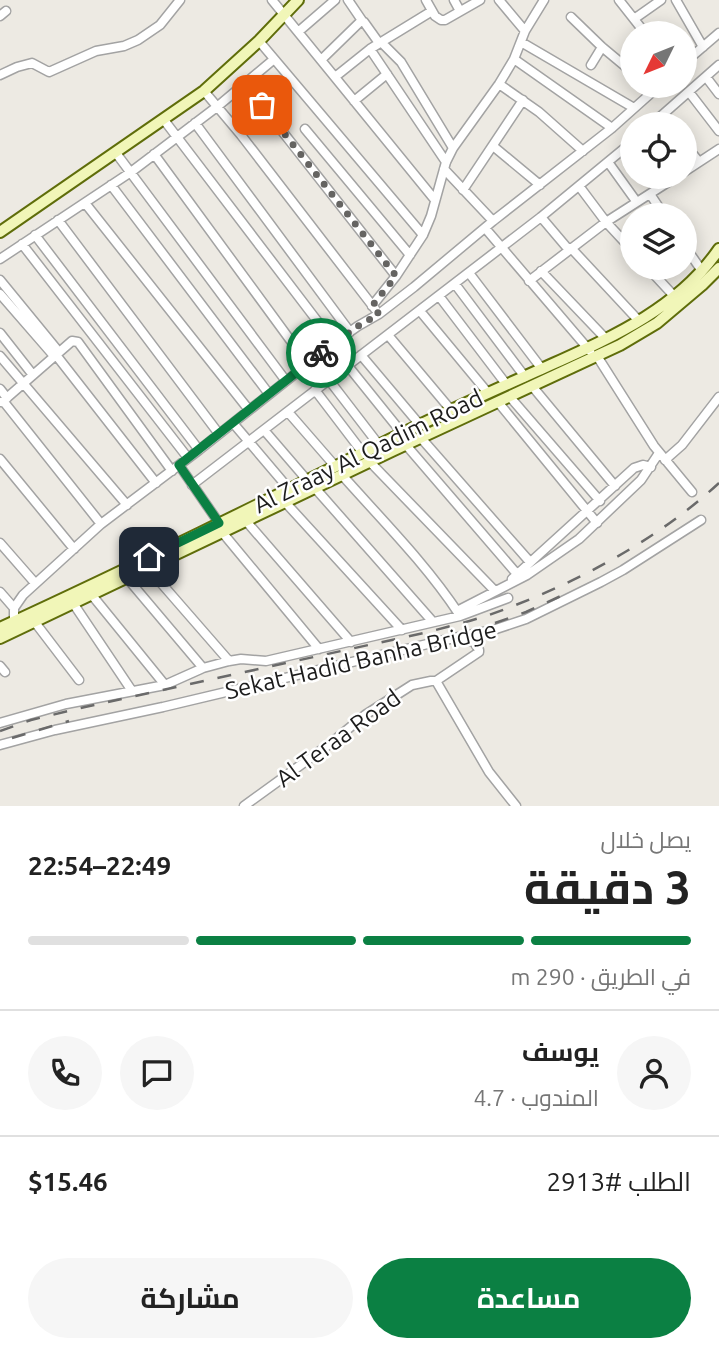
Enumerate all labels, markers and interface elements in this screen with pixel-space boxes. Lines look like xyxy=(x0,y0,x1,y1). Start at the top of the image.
north arrow xyxy=(620,21,696,98)
map controls xyxy=(620,21,697,280)
pin xyxy=(232,75,292,135)
icon: bag xyxy=(243,86,281,124)
button: locate xyxy=(620,112,697,189)
button: layers xyxy=(620,203,697,280)
courier xyxy=(286,318,356,388)
icon: bike xyxy=(302,334,340,372)
street label: Al Zraay Al Qadim Road xyxy=(249,384,487,518)
pin xyxy=(119,527,179,587)
icon: home xyxy=(130,538,168,576)
street label: Sekat Hadid Banha Bridge xyxy=(223,616,499,704)
street label: Al Teraa Road xyxy=(270,684,406,792)
text: يصل خلال xyxy=(600,827,691,852)
text: 22:49–22:54 xyxy=(28,851,171,880)
text: 3 دقيقة xyxy=(524,861,691,913)
text: في الطريق · 290 m xyxy=(511,964,691,989)
button: phone xyxy=(28,1036,102,1110)
button: chat xyxy=(120,1036,194,1110)
button: person xyxy=(617,1036,691,1110)
text: يوسف xyxy=(522,1037,599,1066)
text: المندوب · 4.7 xyxy=(473,1085,599,1110)
text: $15.46 xyxy=(28,1167,108,1196)
text: الطلب #2913 xyxy=(546,1167,691,1196)
button: مشاركة xyxy=(28,1258,353,1338)
button: مساعدة xyxy=(367,1258,691,1338)

